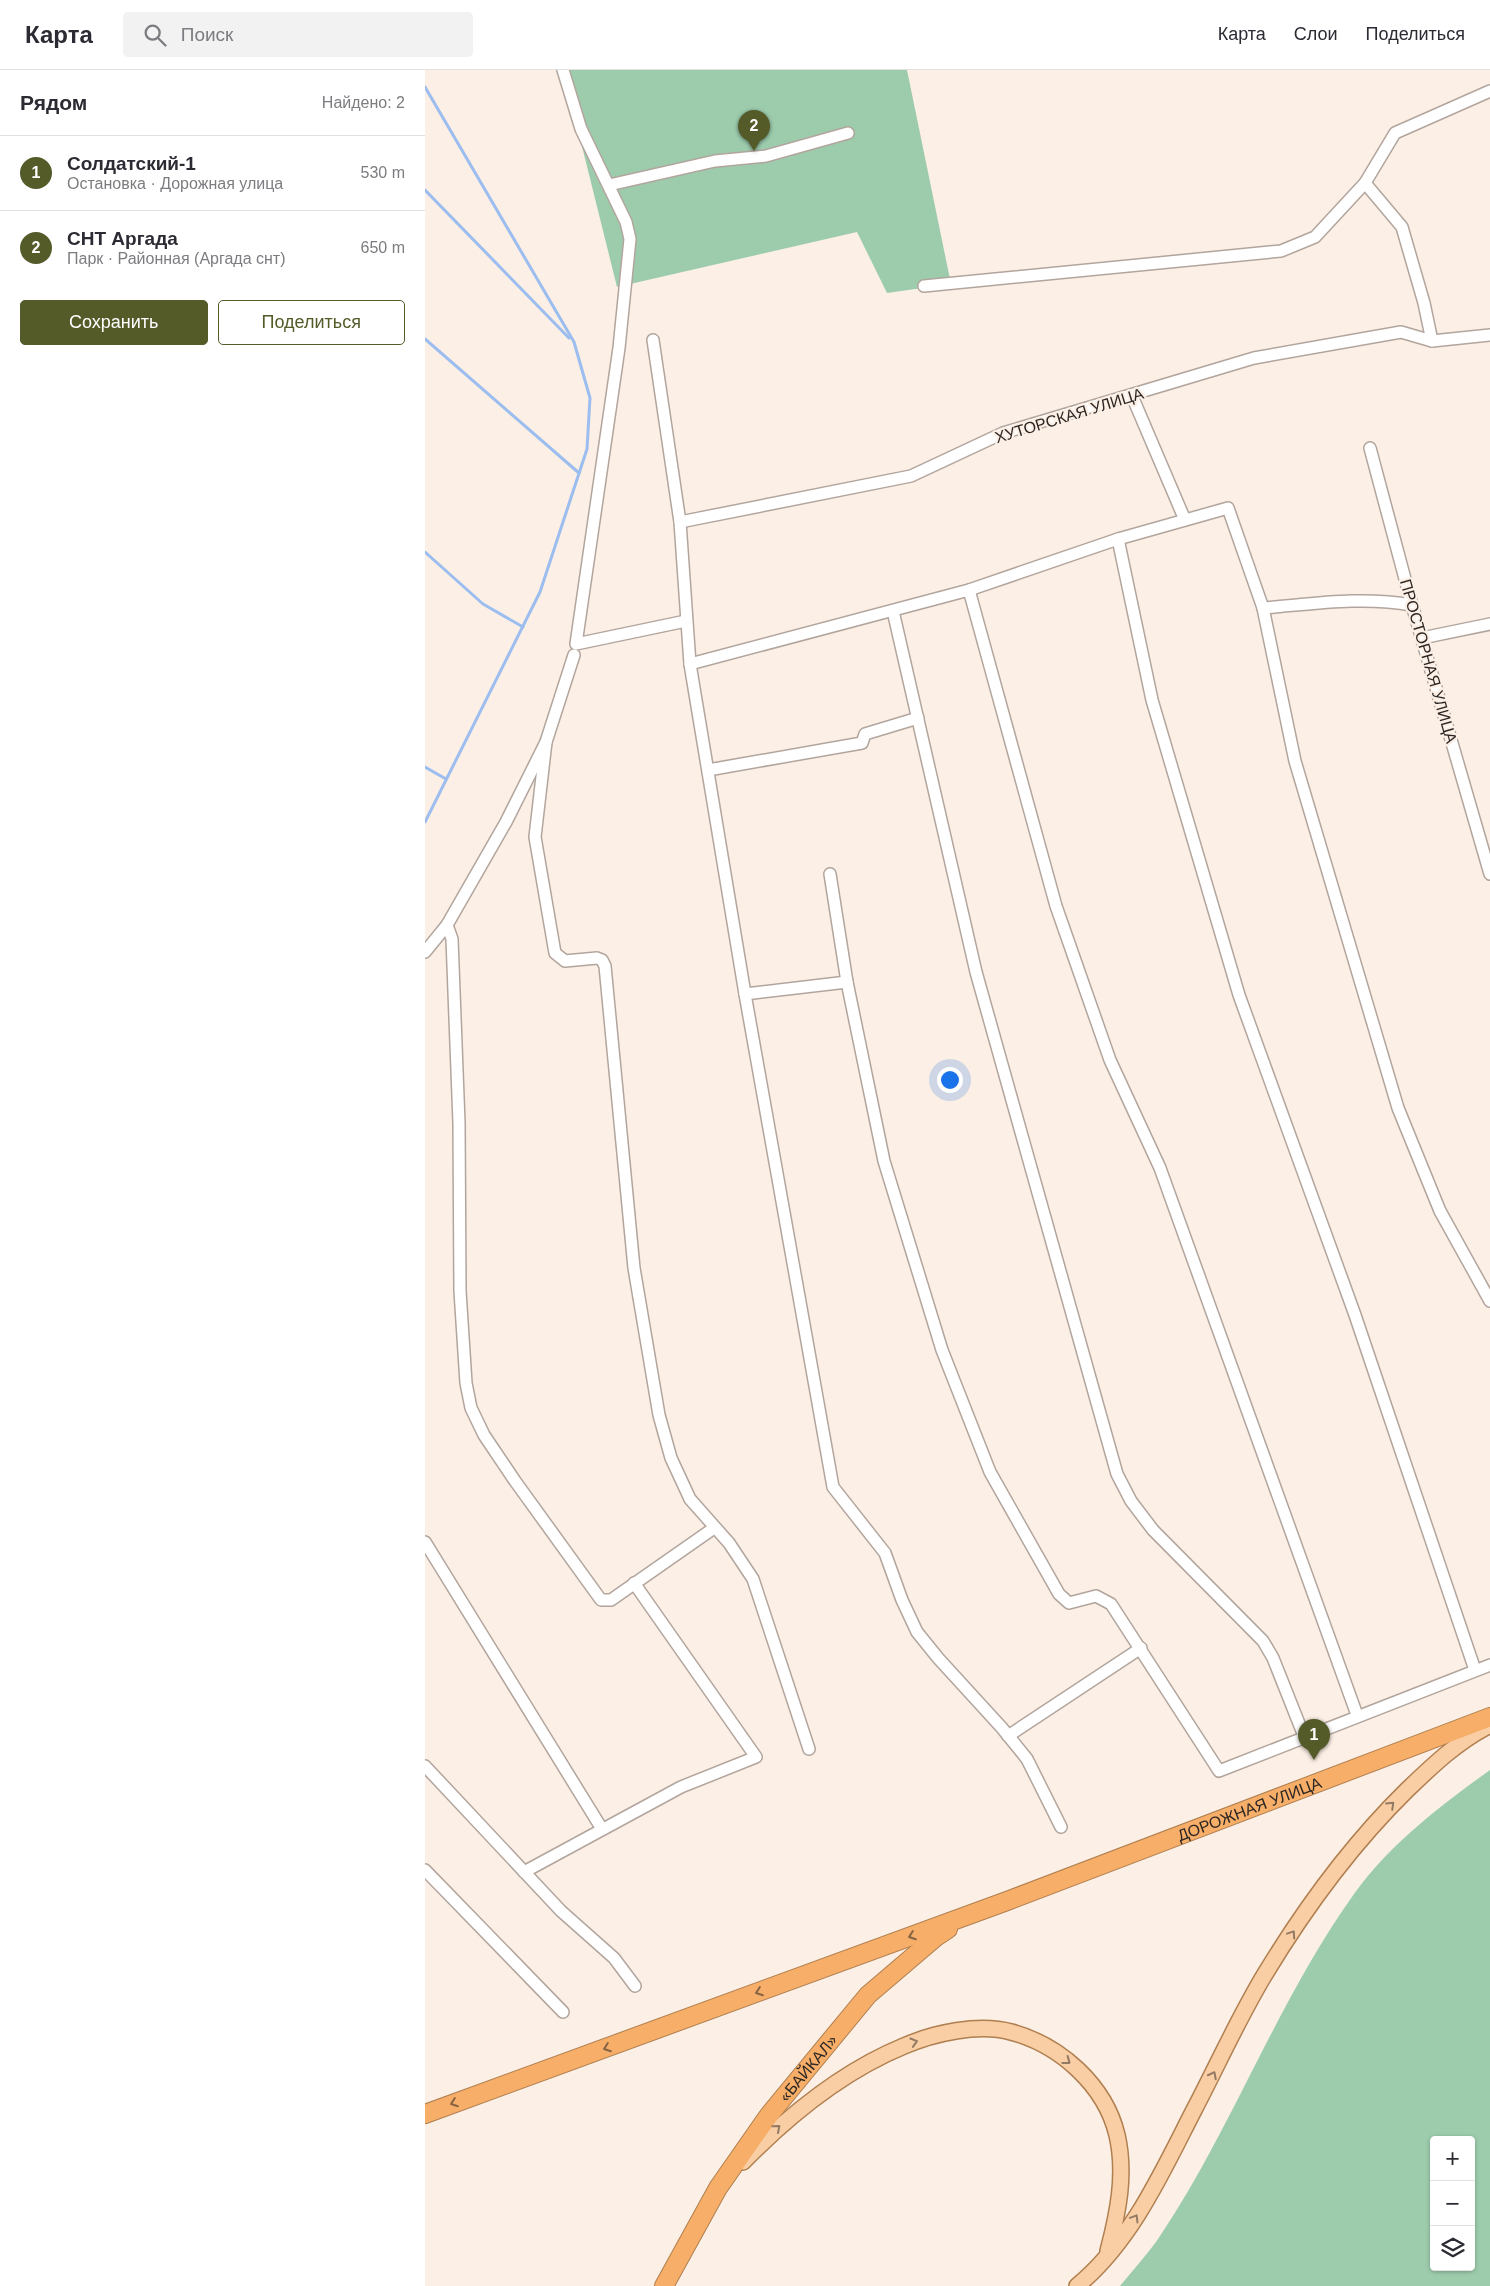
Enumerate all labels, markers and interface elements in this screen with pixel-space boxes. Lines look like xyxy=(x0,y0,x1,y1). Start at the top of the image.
search box xyxy=(123,12,473,57)
text: Карта xyxy=(25,21,93,48)
icon: search xyxy=(141,21,169,49)
text: Поиск xyxy=(181,24,233,45)
text: Карта xyxy=(1218,24,1266,44)
text: Слои xyxy=(1294,24,1338,44)
text: Поделиться xyxy=(1366,24,1465,44)
text: Рядом xyxy=(20,91,87,114)
text: Найдено: 2 xyxy=(322,94,405,111)
pin: 2 xyxy=(738,110,770,151)
text: Солдатский-1 xyxy=(67,153,196,174)
text: 1 xyxy=(32,164,40,181)
text: 530 m xyxy=(361,164,405,181)
text: Остановка · Дорожная улица xyxy=(67,175,283,192)
text: СНТ Аргада xyxy=(67,228,178,249)
text: 2 xyxy=(32,239,40,256)
text: 650 m xyxy=(361,239,405,256)
text: Парк · Районная (Аргада снт) xyxy=(67,250,286,267)
button: Сохранить xyxy=(20,300,208,345)
button: Поделиться xyxy=(218,300,405,345)
street label: ХУТОРСКАЯ УЛИЦА xyxy=(993,385,1146,446)
street label: ПРОСТОРНАЯ УЛИЦА xyxy=(1397,577,1460,745)
your location xyxy=(937,1067,963,1093)
pin: 1 xyxy=(1298,1719,1330,1760)
street label: ДОРОЖНАЯ УЛИЦА xyxy=(1175,1774,1324,1844)
one-way arrow xyxy=(1386,1802,1395,1811)
one-way arrow xyxy=(908,1930,917,1940)
one-way arrow xyxy=(1286,1930,1295,1939)
one-way arrow xyxy=(756,1986,764,1996)
street label: «БАЙКАЛ» xyxy=(776,2031,841,2105)
one-way arrow xyxy=(909,2038,918,2048)
one-way arrow xyxy=(603,2042,612,2052)
one-way arrow xyxy=(1061,2055,1071,2064)
one-way arrow xyxy=(1207,2071,1217,2080)
one-way arrow xyxy=(450,2097,459,2107)
one-way arrow xyxy=(771,2125,780,2134)
map controls xyxy=(1430,2136,1475,2271)
button: + xyxy=(1430,2136,1475,2181)
button: − xyxy=(1430,2181,1475,2226)
one-way arrow xyxy=(1129,2214,1139,2223)
button: layers xyxy=(1430,2226,1475,2271)

